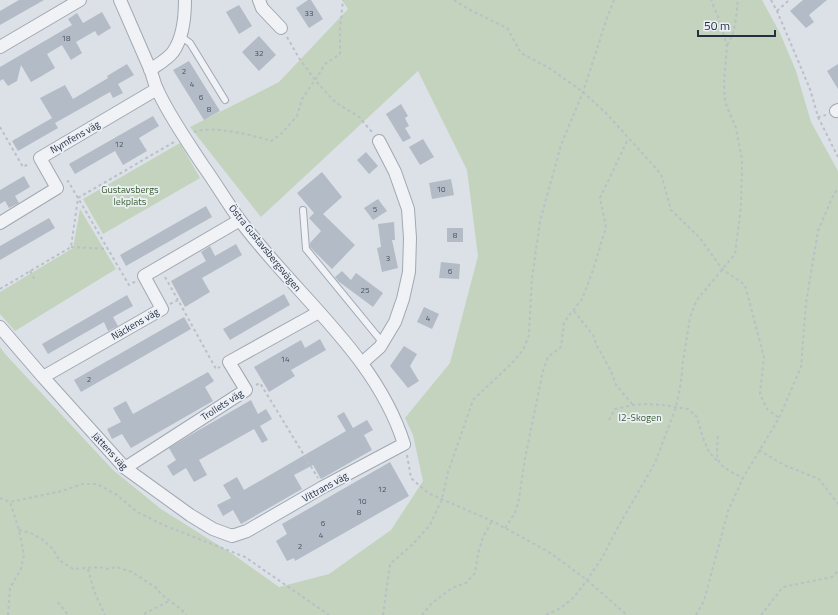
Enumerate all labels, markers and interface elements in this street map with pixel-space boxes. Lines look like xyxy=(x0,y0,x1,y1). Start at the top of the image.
house number: 33 xyxy=(305,7,313,19)
scale bar xyxy=(698,12,775,38)
text: 50 m xyxy=(704,16,730,35)
house number: 18 xyxy=(62,32,71,44)
house number: 32 xyxy=(255,47,263,59)
house number: 2 xyxy=(182,65,186,77)
house number: 4 xyxy=(190,78,195,90)
house number: 6 xyxy=(199,91,204,103)
house number: 8 xyxy=(207,103,212,115)
street label: Nymfens väg xyxy=(47,117,103,157)
house number: 12 xyxy=(115,138,123,150)
park label: Gustavsbergs lekplats xyxy=(101,182,159,209)
house number: 10 xyxy=(437,183,446,195)
street label: Östra Gustavsbergsvägen xyxy=(225,201,305,295)
house number: 5 xyxy=(373,203,378,215)
house number: 8 xyxy=(453,229,458,241)
house number: 3 xyxy=(386,252,390,264)
house number: 6 xyxy=(448,265,453,277)
house number: 25 xyxy=(361,284,370,296)
street label: Näckens väg xyxy=(108,304,162,344)
house number: 4 xyxy=(426,312,431,324)
house number: 14 xyxy=(281,353,290,365)
house number: 2 xyxy=(87,373,91,385)
street label: Trollets väg xyxy=(198,386,246,424)
park label: I2-Skogen xyxy=(618,410,662,425)
street label: Jättens väg xyxy=(88,429,132,473)
street label: Vittrans väg xyxy=(299,468,351,506)
house number: 12 xyxy=(378,483,386,495)
house number: 10 xyxy=(358,495,367,507)
house number: 8 xyxy=(357,506,362,518)
house number: 6 xyxy=(321,517,326,529)
house number: 4 xyxy=(319,529,324,541)
house number: 2 xyxy=(298,540,302,552)

